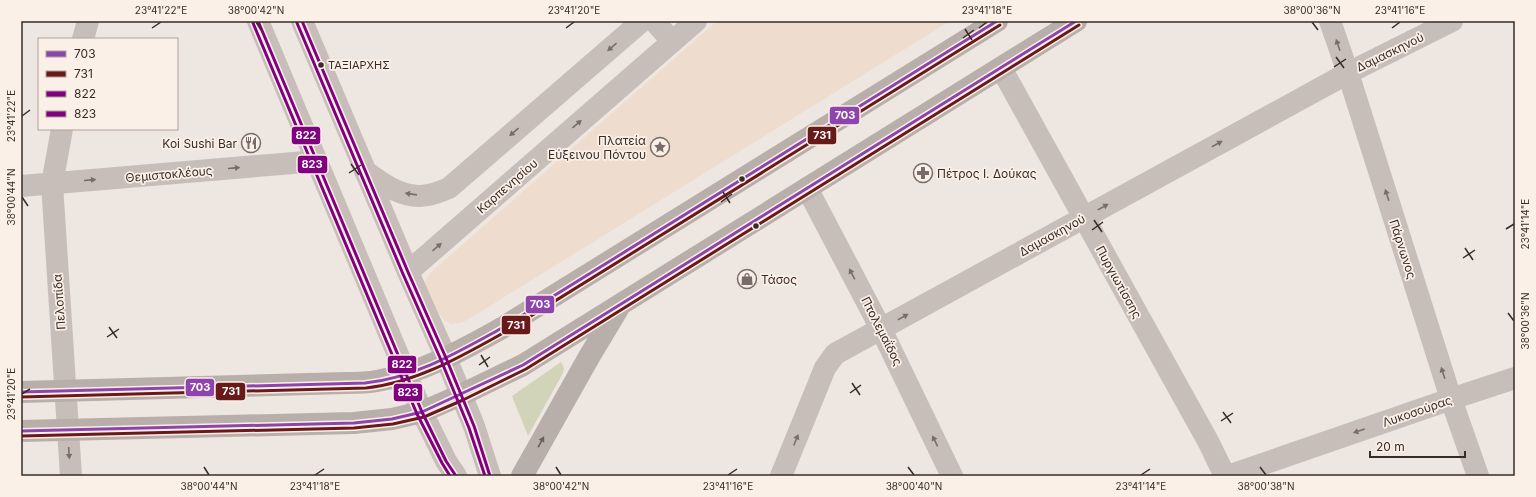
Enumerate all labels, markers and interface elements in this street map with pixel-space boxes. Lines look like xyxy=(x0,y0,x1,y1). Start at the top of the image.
text: 23°41'22"E xyxy=(135,4,187,16)
text: 38°00'42"N xyxy=(228,4,284,16)
text: 23°41'20"E xyxy=(548,4,600,16)
text: 23°41'18"E xyxy=(962,4,1012,16)
text: 38°00'36"N xyxy=(1284,4,1340,16)
text: 23°41'16"E xyxy=(1375,4,1425,16)
street label: Δαμασκηνού xyxy=(1354,29,1426,75)
legend xyxy=(38,38,178,130)
one-way arrow xyxy=(1335,39,1341,51)
one-way arrow xyxy=(607,42,618,51)
text: 703 xyxy=(74,46,96,61)
place label: ΤΑΞΙΑΡΧΗΣ xyxy=(328,58,390,72)
marker: ΤΑΞΙΑΡΧΗΣ xyxy=(316,60,326,70)
text: 731 xyxy=(74,66,93,81)
text: 822 xyxy=(74,86,96,101)
text: 23°41'22"E xyxy=(5,90,17,142)
text: 823 xyxy=(74,106,96,121)
line badge: 703 xyxy=(829,106,860,125)
text: 703 xyxy=(835,108,855,122)
one-way arrow xyxy=(572,120,583,129)
line badge: 822 xyxy=(291,126,321,145)
line badge: 731 xyxy=(807,126,837,145)
one-way arrow xyxy=(509,127,519,136)
text: 822 xyxy=(295,128,317,142)
text: 731 xyxy=(813,128,831,142)
restaurant icon: Koi Sushi Bar xyxy=(240,132,262,154)
place label: Πλατεία Εύξεινου Πόντου xyxy=(548,133,646,162)
place label: Koi Sushi Bar xyxy=(162,136,237,151)
place icon: Πλατεία Εύξεινου Πόντου xyxy=(649,136,671,158)
one-way arrow xyxy=(1211,141,1222,148)
line badge: 823 xyxy=(297,155,328,174)
street label: Καρπενησίου xyxy=(474,156,540,216)
text: 823 xyxy=(301,157,323,171)
pharmacy icon: Πέτρος Ι. Δούκας xyxy=(912,162,934,184)
street label: Θεμιστοκλέους xyxy=(125,163,213,185)
one-way arrow xyxy=(228,165,240,172)
place label: Πέτρος Ι. Δούκας xyxy=(937,166,1037,181)
text: 38°00'44"N xyxy=(5,169,17,225)
unlabelled marker xyxy=(737,174,747,184)
one-way arrow xyxy=(84,177,96,184)
one-way arrow xyxy=(1384,189,1390,201)
one-way arrow xyxy=(405,191,417,198)
text: 23°41'14"E xyxy=(1519,199,1531,249)
one-way arrow xyxy=(1097,204,1108,210)
street label: Δαμασκηνού xyxy=(1016,211,1088,259)
street label: Πάρνωνος xyxy=(1386,217,1420,281)
unlabelled marker xyxy=(751,221,761,231)
one-way arrow xyxy=(432,242,443,251)
street label: Πυργιωτίσσης xyxy=(1093,243,1145,321)
shop icon: Τάσος xyxy=(736,268,758,290)
one-way arrow xyxy=(849,269,856,280)
place label: Τάσος xyxy=(761,272,797,287)
street label: Πελοπίδα xyxy=(50,274,68,330)
text: 38°00'36"N xyxy=(1519,293,1531,349)
street label: Πτολεμαΐδος xyxy=(858,294,906,368)
line badge: 703 xyxy=(525,295,555,314)
text: 703 xyxy=(530,297,550,311)
one-way arrow xyxy=(897,313,909,320)
line badge: 731 xyxy=(501,315,531,335)
text: 731 xyxy=(507,318,525,332)
line badge: 822 xyxy=(387,355,417,374)
text: 822 xyxy=(391,357,413,371)
one-way arrow xyxy=(1440,366,1446,378)
text: 23°41'20"E xyxy=(5,368,17,420)
line badge: 703 xyxy=(185,378,215,397)
text: 703 xyxy=(190,380,210,394)
line badge: 731 xyxy=(215,382,246,401)
line badge: 823 xyxy=(393,383,423,402)
text: 731 xyxy=(222,384,240,398)
text: 823 xyxy=(397,385,419,399)
street label: Λυκοσούρας xyxy=(1380,392,1454,430)
one-way arrow xyxy=(1352,428,1364,434)
one-way arrow xyxy=(793,433,799,445)
scale bar xyxy=(1370,433,1465,459)
one-way arrow xyxy=(932,435,938,447)
one-way arrow xyxy=(538,436,545,448)
text: 20 m xyxy=(1376,439,1405,454)
one-way arrow xyxy=(65,447,72,459)
text: 38°00'44"N xyxy=(181,480,237,492)
text: 23°41'18"E xyxy=(290,480,340,492)
text: 38°00'42"N xyxy=(533,480,589,492)
text: 23°41'16"E xyxy=(703,480,753,492)
text: 38°00'40"N xyxy=(886,480,942,492)
text: 23°41'14"E xyxy=(1116,480,1166,492)
text: 38°00'38"N xyxy=(1238,480,1294,492)

